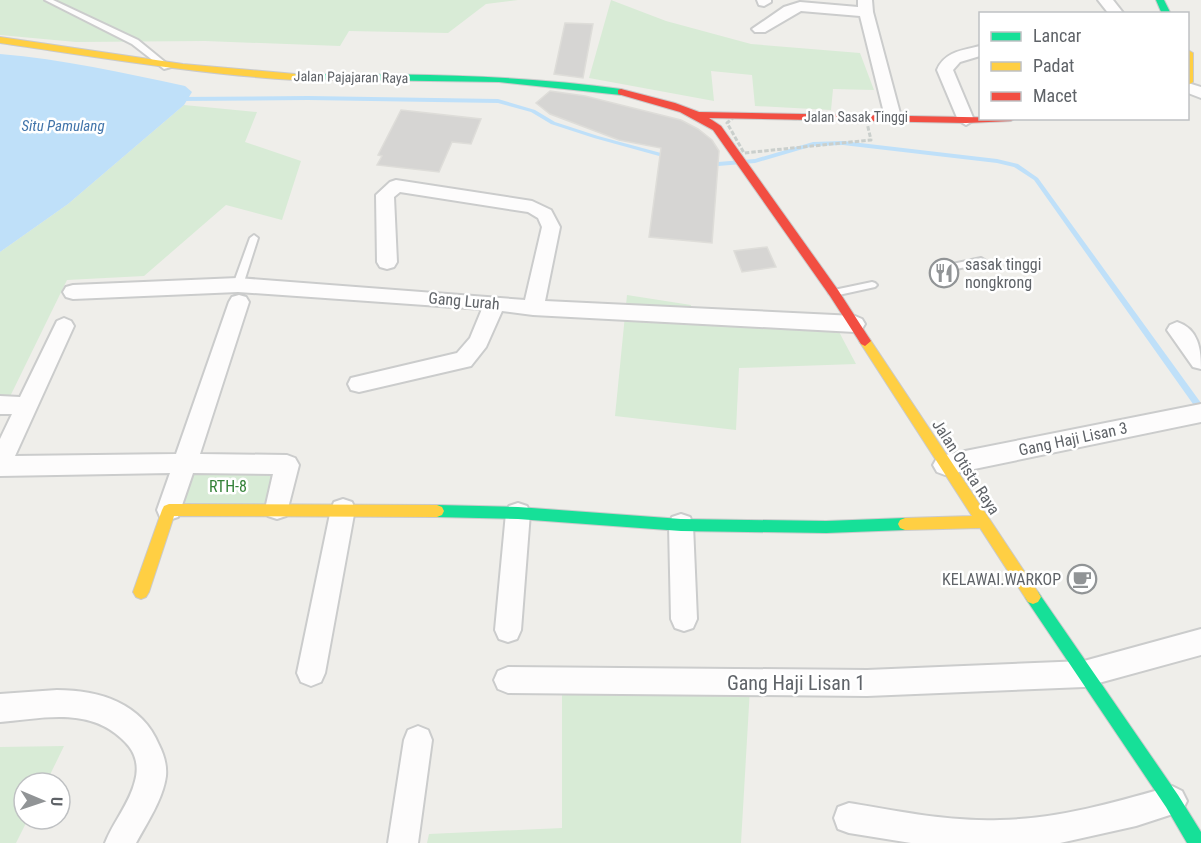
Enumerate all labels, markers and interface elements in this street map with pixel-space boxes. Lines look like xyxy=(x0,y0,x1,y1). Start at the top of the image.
legend xyxy=(979,12,1189,120)
text: Lancar xyxy=(1033,25,1082,46)
text: Padat xyxy=(1033,55,1074,76)
street label: Jalan Pajajaran Raya xyxy=(294,68,408,86)
text: Macet xyxy=(1033,85,1077,106)
street label: Jalan Sasak Tinggi xyxy=(804,109,908,125)
water label: Situ Pamulang xyxy=(21,117,105,135)
place label: sasak tinggi nongkrong xyxy=(965,255,1041,292)
restaurant icon: sasak tinggi nongkrong xyxy=(928,257,960,289)
street label: Gang Lurah xyxy=(428,288,500,314)
street label: Jalan Otista Raya xyxy=(928,416,1004,518)
street label: Gang Haji Lisan 3 xyxy=(1017,418,1129,460)
park label: RTH-8 xyxy=(209,477,247,496)
cafe icon: KELAWAI.WARKOP xyxy=(1066,563,1098,595)
place label: KELAWAI.WARKOP xyxy=(942,570,1061,589)
street label: Gang Haji Lisan 1 xyxy=(727,671,865,695)
north arrow xyxy=(12,771,72,831)
text: U xyxy=(47,797,66,806)

